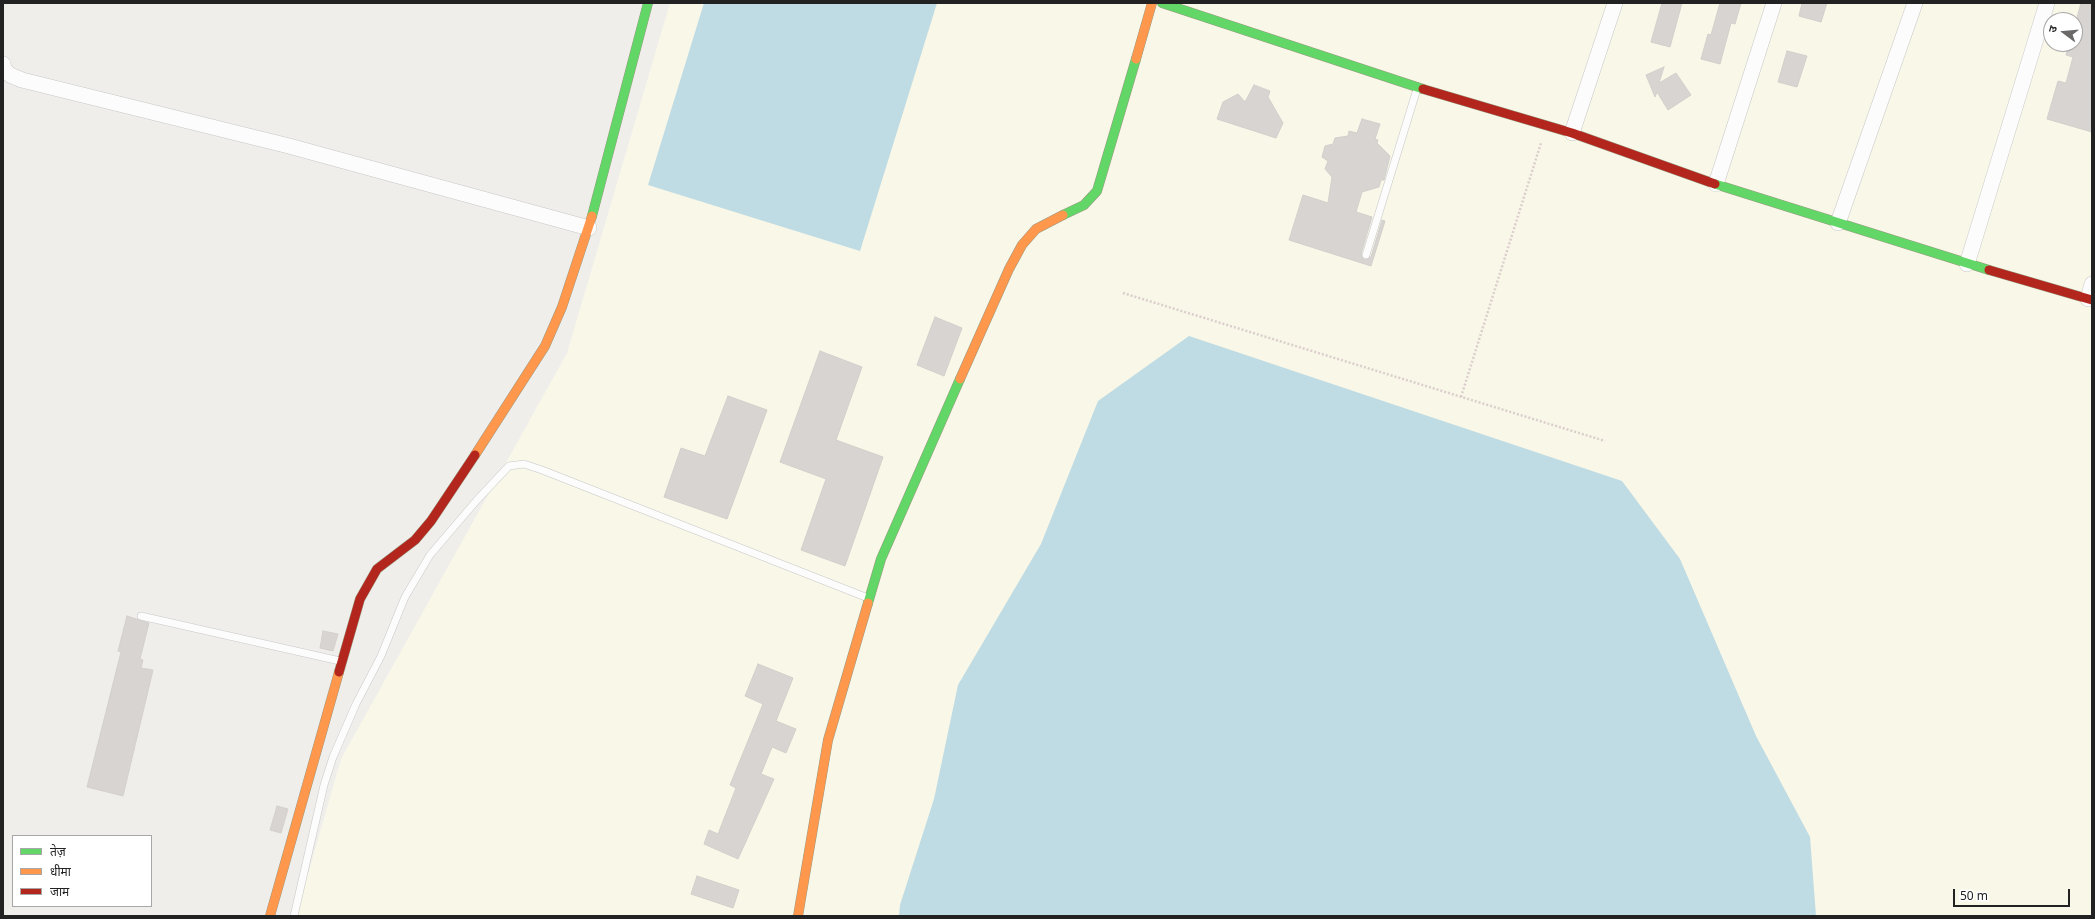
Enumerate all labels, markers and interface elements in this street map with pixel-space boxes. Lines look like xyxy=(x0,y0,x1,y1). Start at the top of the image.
north arrow xyxy=(2043,12,2083,52)
text: उ xyxy=(2044,24,2060,34)
legend xyxy=(12,835,152,907)
text: तेज़ xyxy=(50,843,66,860)
text: धीमा xyxy=(50,863,71,880)
scale bar xyxy=(1955,881,2072,907)
text: जाम xyxy=(50,883,69,900)
text: 50 m xyxy=(1960,887,1988,904)

